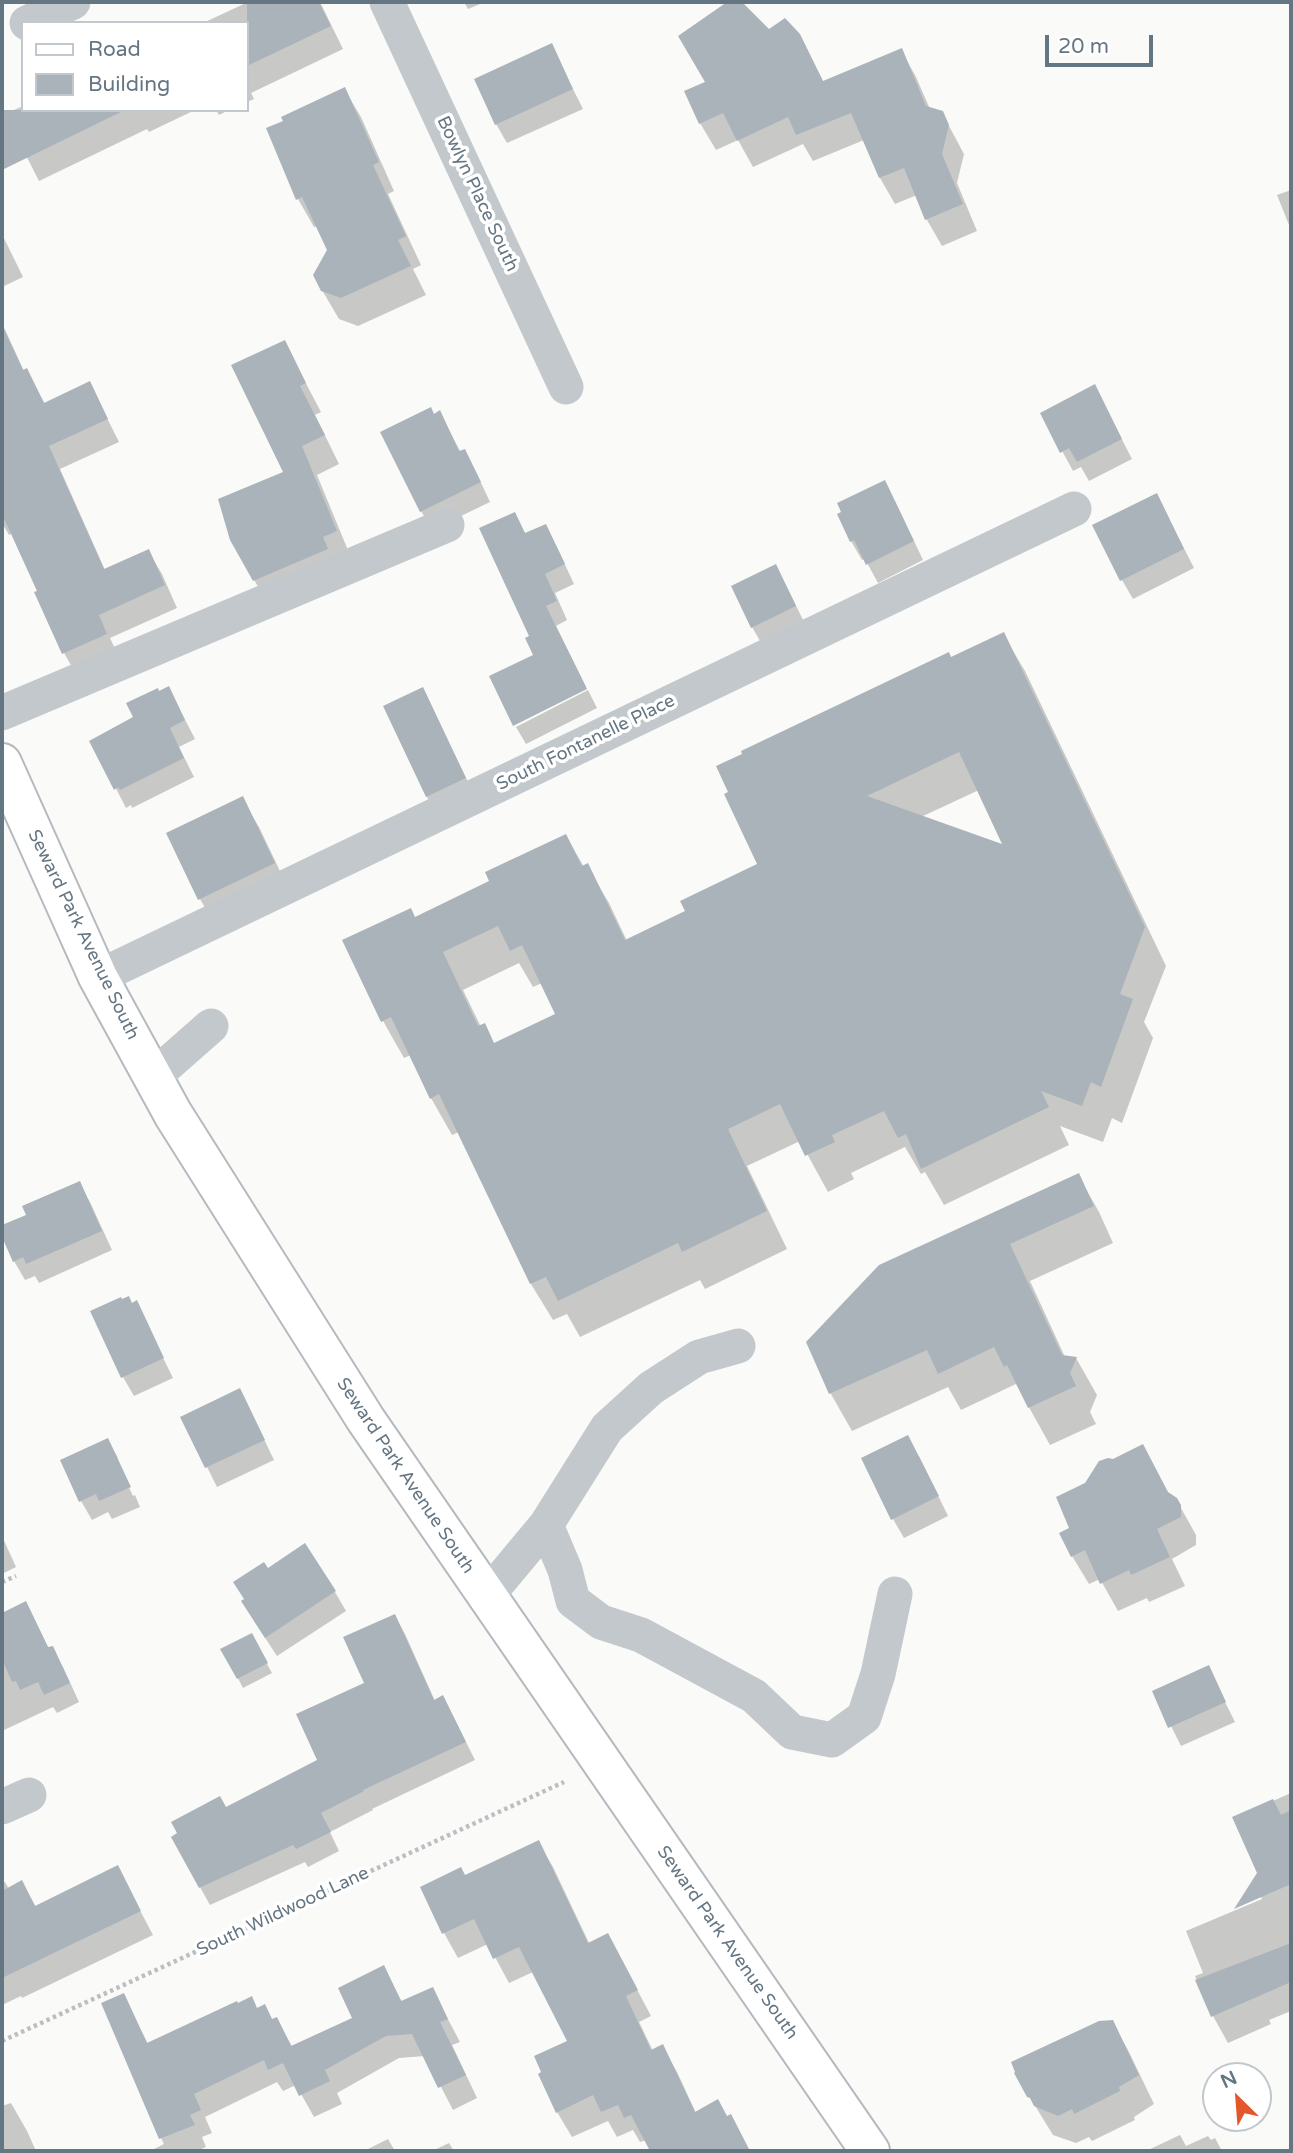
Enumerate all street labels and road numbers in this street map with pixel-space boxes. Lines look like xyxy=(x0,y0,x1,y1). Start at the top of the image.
street label: Bowlyn Place South xyxy=(431,113,523,275)
street label: South Fontanelle Place xyxy=(493,690,679,796)
street label: Seward Park Avenue South xyxy=(23,826,143,1044)
street label: Seward Park Avenue South xyxy=(331,1374,479,1578)
street label: Seward Park Avenue South xyxy=(652,1842,802,2044)
street label: South Wildwood Lane xyxy=(193,1863,373,1961)

